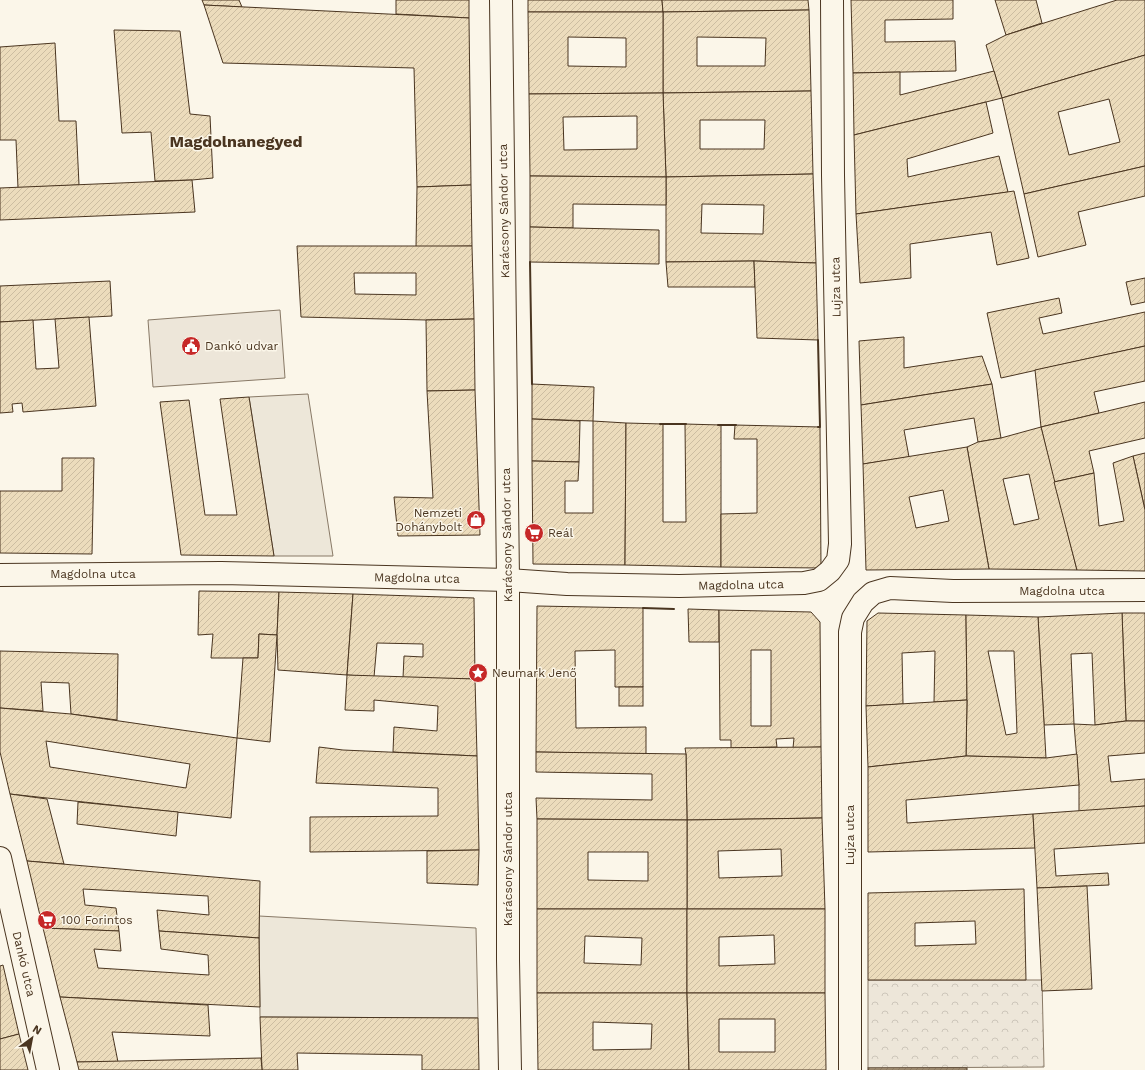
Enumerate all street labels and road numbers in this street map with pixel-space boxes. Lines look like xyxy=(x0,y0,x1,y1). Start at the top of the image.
street label: Karácsony Sándor utca xyxy=(496,143,512,278)
street label: Lujza utca xyxy=(828,256,844,317)
street label: Karácsony Sándor utca xyxy=(499,467,515,602)
street label: Magdolna utca xyxy=(50,567,136,581)
street label: Magdolna utca xyxy=(374,570,460,586)
street label: Magdolna utca xyxy=(698,577,784,593)
street label: Magdolna utca xyxy=(1019,584,1105,598)
street label: Karácsony Sándor utca xyxy=(501,791,515,926)
street label: Lujza utca xyxy=(843,804,857,865)
street label: Dankó utca xyxy=(10,930,38,998)

